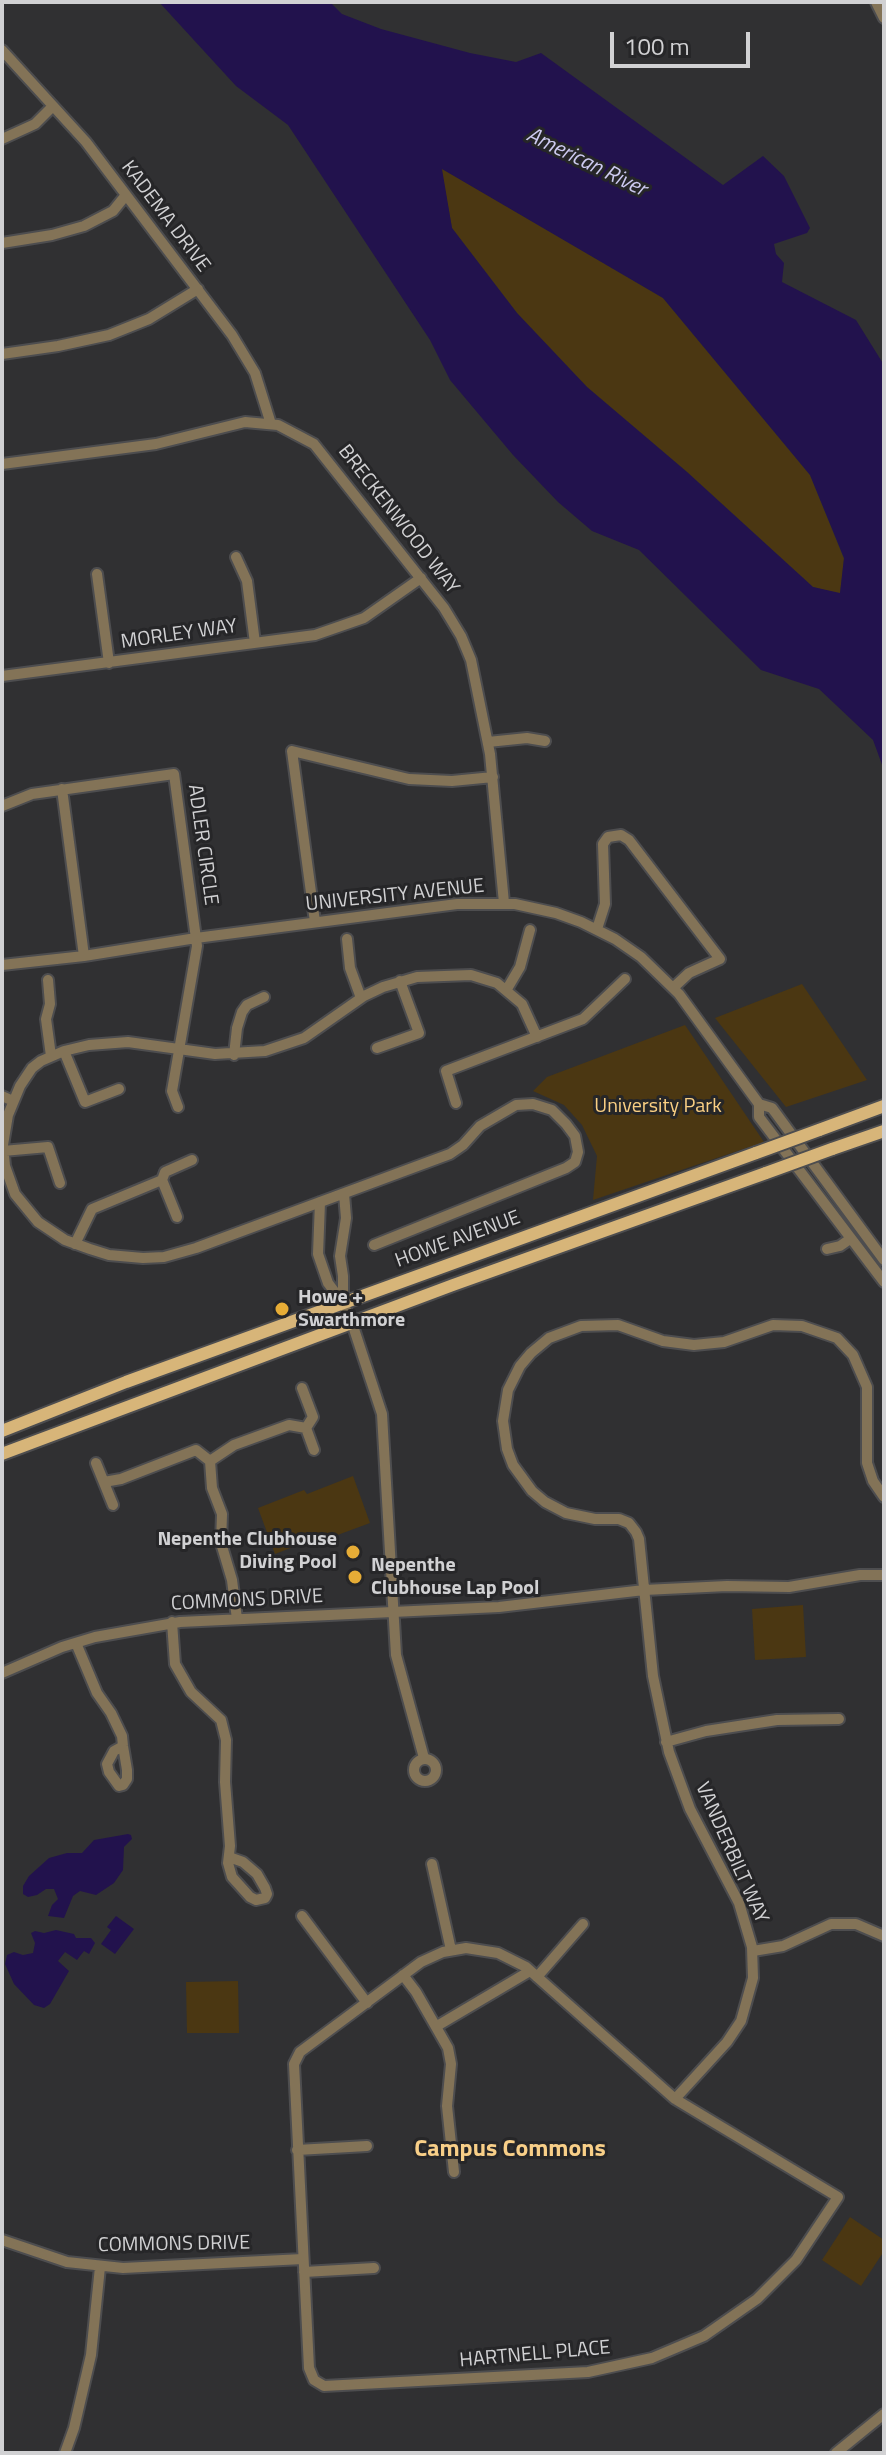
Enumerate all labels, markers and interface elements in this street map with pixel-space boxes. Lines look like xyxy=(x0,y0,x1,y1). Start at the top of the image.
scale bar xyxy=(614,16,754,66)
text: 100 m xyxy=(624,28,690,64)
water label: American River xyxy=(522,123,650,203)
street label: KADEMA DRIVE xyxy=(115,157,215,277)
street label: BRECKENWOOD WAY xyxy=(332,441,464,599)
street label: MORLEY WAY xyxy=(119,615,239,655)
street label: ADLER CIRCLE xyxy=(182,783,222,907)
street label: UNIVERSITY AVENUE xyxy=(305,875,485,917)
park label: University Park xyxy=(594,1095,722,1119)
street label: HOWE AVENUE xyxy=(392,1206,524,1274)
place label: Howe + Swarthmore xyxy=(298,1286,405,1333)
marker: Howe + Swarthmore xyxy=(273,1300,291,1318)
place label: Nepenthe Clubhouse Diving Pool xyxy=(157,1528,337,1575)
marker: Nepenthe Clubhouse Diving Pool xyxy=(344,1543,362,1561)
place label: Nepenthe Clubhouse Lap Pool xyxy=(371,1554,539,1601)
marker: Nepenthe Clubhouse Lap Pool xyxy=(346,1568,364,1586)
street label: COMMONS DRIVE xyxy=(170,1585,324,1617)
street label: VANDERBILT WAY xyxy=(689,1779,773,1927)
district label: Campus Commons xyxy=(414,2136,606,2164)
street label: COMMONS DRIVE xyxy=(98,2232,250,2258)
street label: HARTNELL PLACE xyxy=(459,2336,611,2374)

